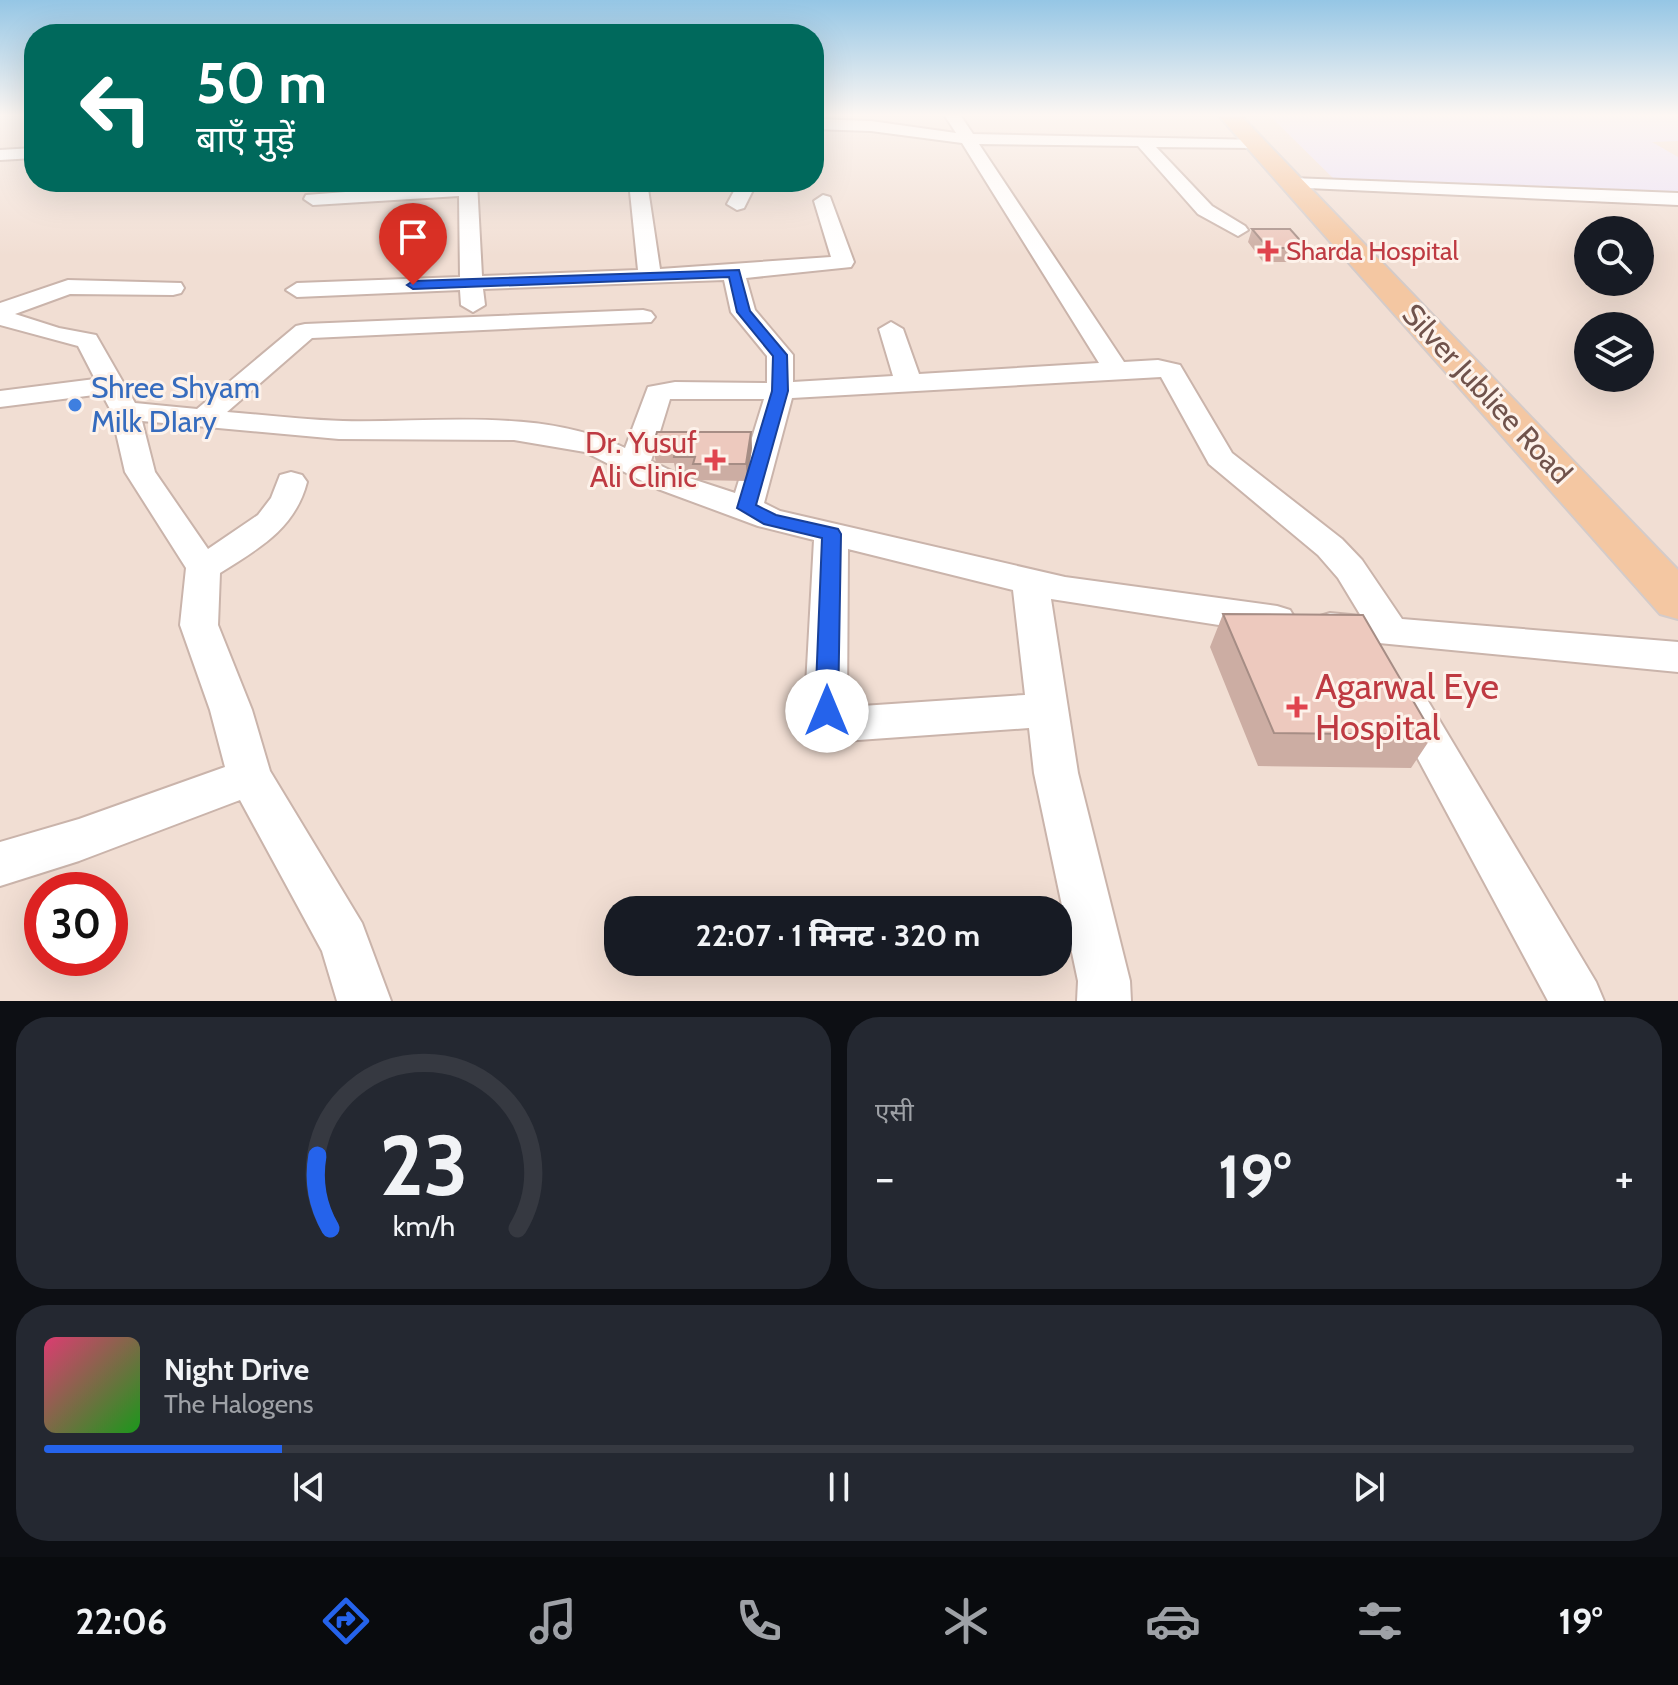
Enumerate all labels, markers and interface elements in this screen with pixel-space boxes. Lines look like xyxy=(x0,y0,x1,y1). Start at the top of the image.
text: 50 m xyxy=(196,49,327,117)
icon: left xyxy=(64,56,168,160)
text: बाएँ मुड़ें xyxy=(196,117,295,161)
pin xyxy=(379,203,447,285)
icon: arrive xyxy=(391,215,435,259)
map controls xyxy=(1574,216,1654,392)
button: search xyxy=(1574,216,1654,296)
place label: Sharda Hospital xyxy=(1286,235,1459,267)
marker: Sharda Hospital xyxy=(1257,240,1279,262)
street label: Silver Jubliee Road xyxy=(1395,296,1580,491)
button: layers xyxy=(1574,312,1654,392)
place label: Shree Shyam Milk DIary xyxy=(91,369,260,440)
marker: Shree Shyam Milk DIary xyxy=(66,396,84,414)
place label: Dr. Yusuf Ali Clinic xyxy=(585,424,697,495)
marker: Dr. Yusuf Ali Clinic xyxy=(704,449,726,471)
place label: Agarwal Eye Hospital xyxy=(1315,664,1499,749)
position arrow xyxy=(785,669,869,753)
marker: Agarwal Eye Hospital xyxy=(1286,696,1308,718)
speed limit sign: 30 xyxy=(24,872,128,976)
text: 22:07 · 1 मिनट · 320 m xyxy=(696,917,980,954)
text: एसी xyxy=(875,1096,914,1128)
text: 23 xyxy=(379,1115,468,1216)
text: 19° xyxy=(1218,1140,1291,1213)
text: − xyxy=(875,1151,894,1204)
text: + xyxy=(1615,1151,1634,1204)
text: km/h xyxy=(392,1208,455,1243)
text: Night Drive xyxy=(164,1351,309,1388)
text: The Halogens xyxy=(164,1388,313,1420)
icon: previous xyxy=(287,1465,331,1509)
icon: pause xyxy=(817,1465,861,1509)
icon: next xyxy=(1347,1465,1391,1509)
icon: directions xyxy=(318,1593,374,1649)
icon: music xyxy=(525,1593,581,1649)
icon: phone xyxy=(731,1593,787,1649)
icon: climate xyxy=(938,1593,994,1649)
icon: car xyxy=(1145,1593,1201,1649)
icon: filters xyxy=(1352,1593,1408,1649)
text: 22:06 xyxy=(75,1599,167,1643)
text: 19° xyxy=(1559,1599,1603,1643)

